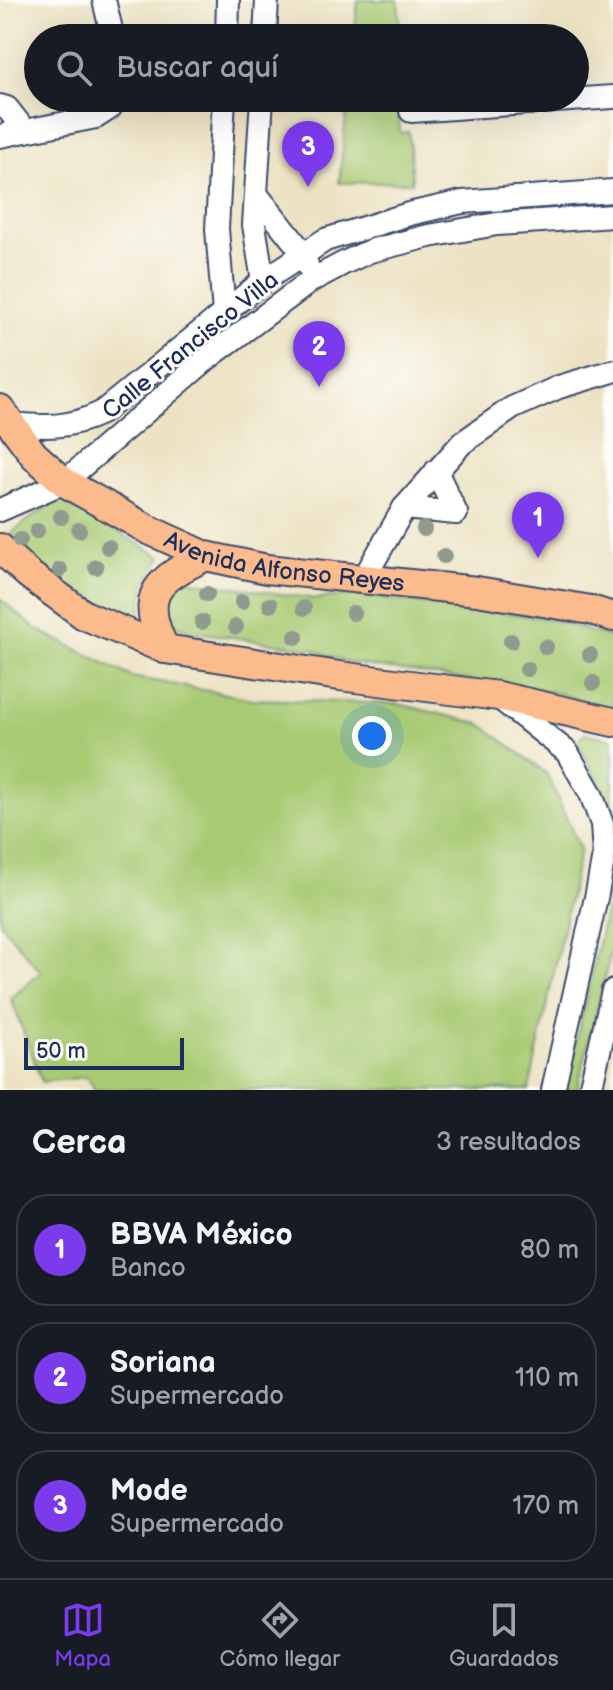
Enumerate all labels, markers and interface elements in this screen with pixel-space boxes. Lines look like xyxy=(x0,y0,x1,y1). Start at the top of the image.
search box xyxy=(24,24,589,112)
icon: search xyxy=(52,46,96,90)
text: Buscar aquí xyxy=(116,50,278,86)
pin: 3 xyxy=(282,121,334,187)
street label: Calle Francisco Villa xyxy=(96,265,284,425)
pin: 2 xyxy=(293,321,345,387)
pin: 1 xyxy=(512,492,564,558)
street label: Avenida Alfonso Reyes xyxy=(159,525,406,598)
your location xyxy=(352,716,392,756)
scale bar xyxy=(24,1034,184,1070)
text: 50 m xyxy=(36,1038,86,1065)
text: Cerca xyxy=(32,1122,127,1163)
text: 3 resultados xyxy=(436,1127,581,1158)
text: BBVA México xyxy=(110,1217,293,1253)
text: 1 xyxy=(55,1235,65,1266)
text: 80 m xyxy=(520,1235,579,1266)
text: Banco xyxy=(110,1253,186,1284)
text: Soriana xyxy=(110,1345,216,1381)
text: 2 xyxy=(52,1363,68,1394)
text: 110 m xyxy=(515,1363,579,1394)
text: Supermercado xyxy=(110,1381,284,1412)
text: Mode xyxy=(110,1473,188,1509)
text: 3 xyxy=(52,1491,68,1522)
text: 170 m xyxy=(512,1491,579,1522)
text: Supermercado xyxy=(110,1509,284,1540)
tab: Mapa xyxy=(54,1598,111,1673)
tab: Cómo llegar xyxy=(220,1598,340,1673)
tab: Guardados xyxy=(449,1598,559,1673)

